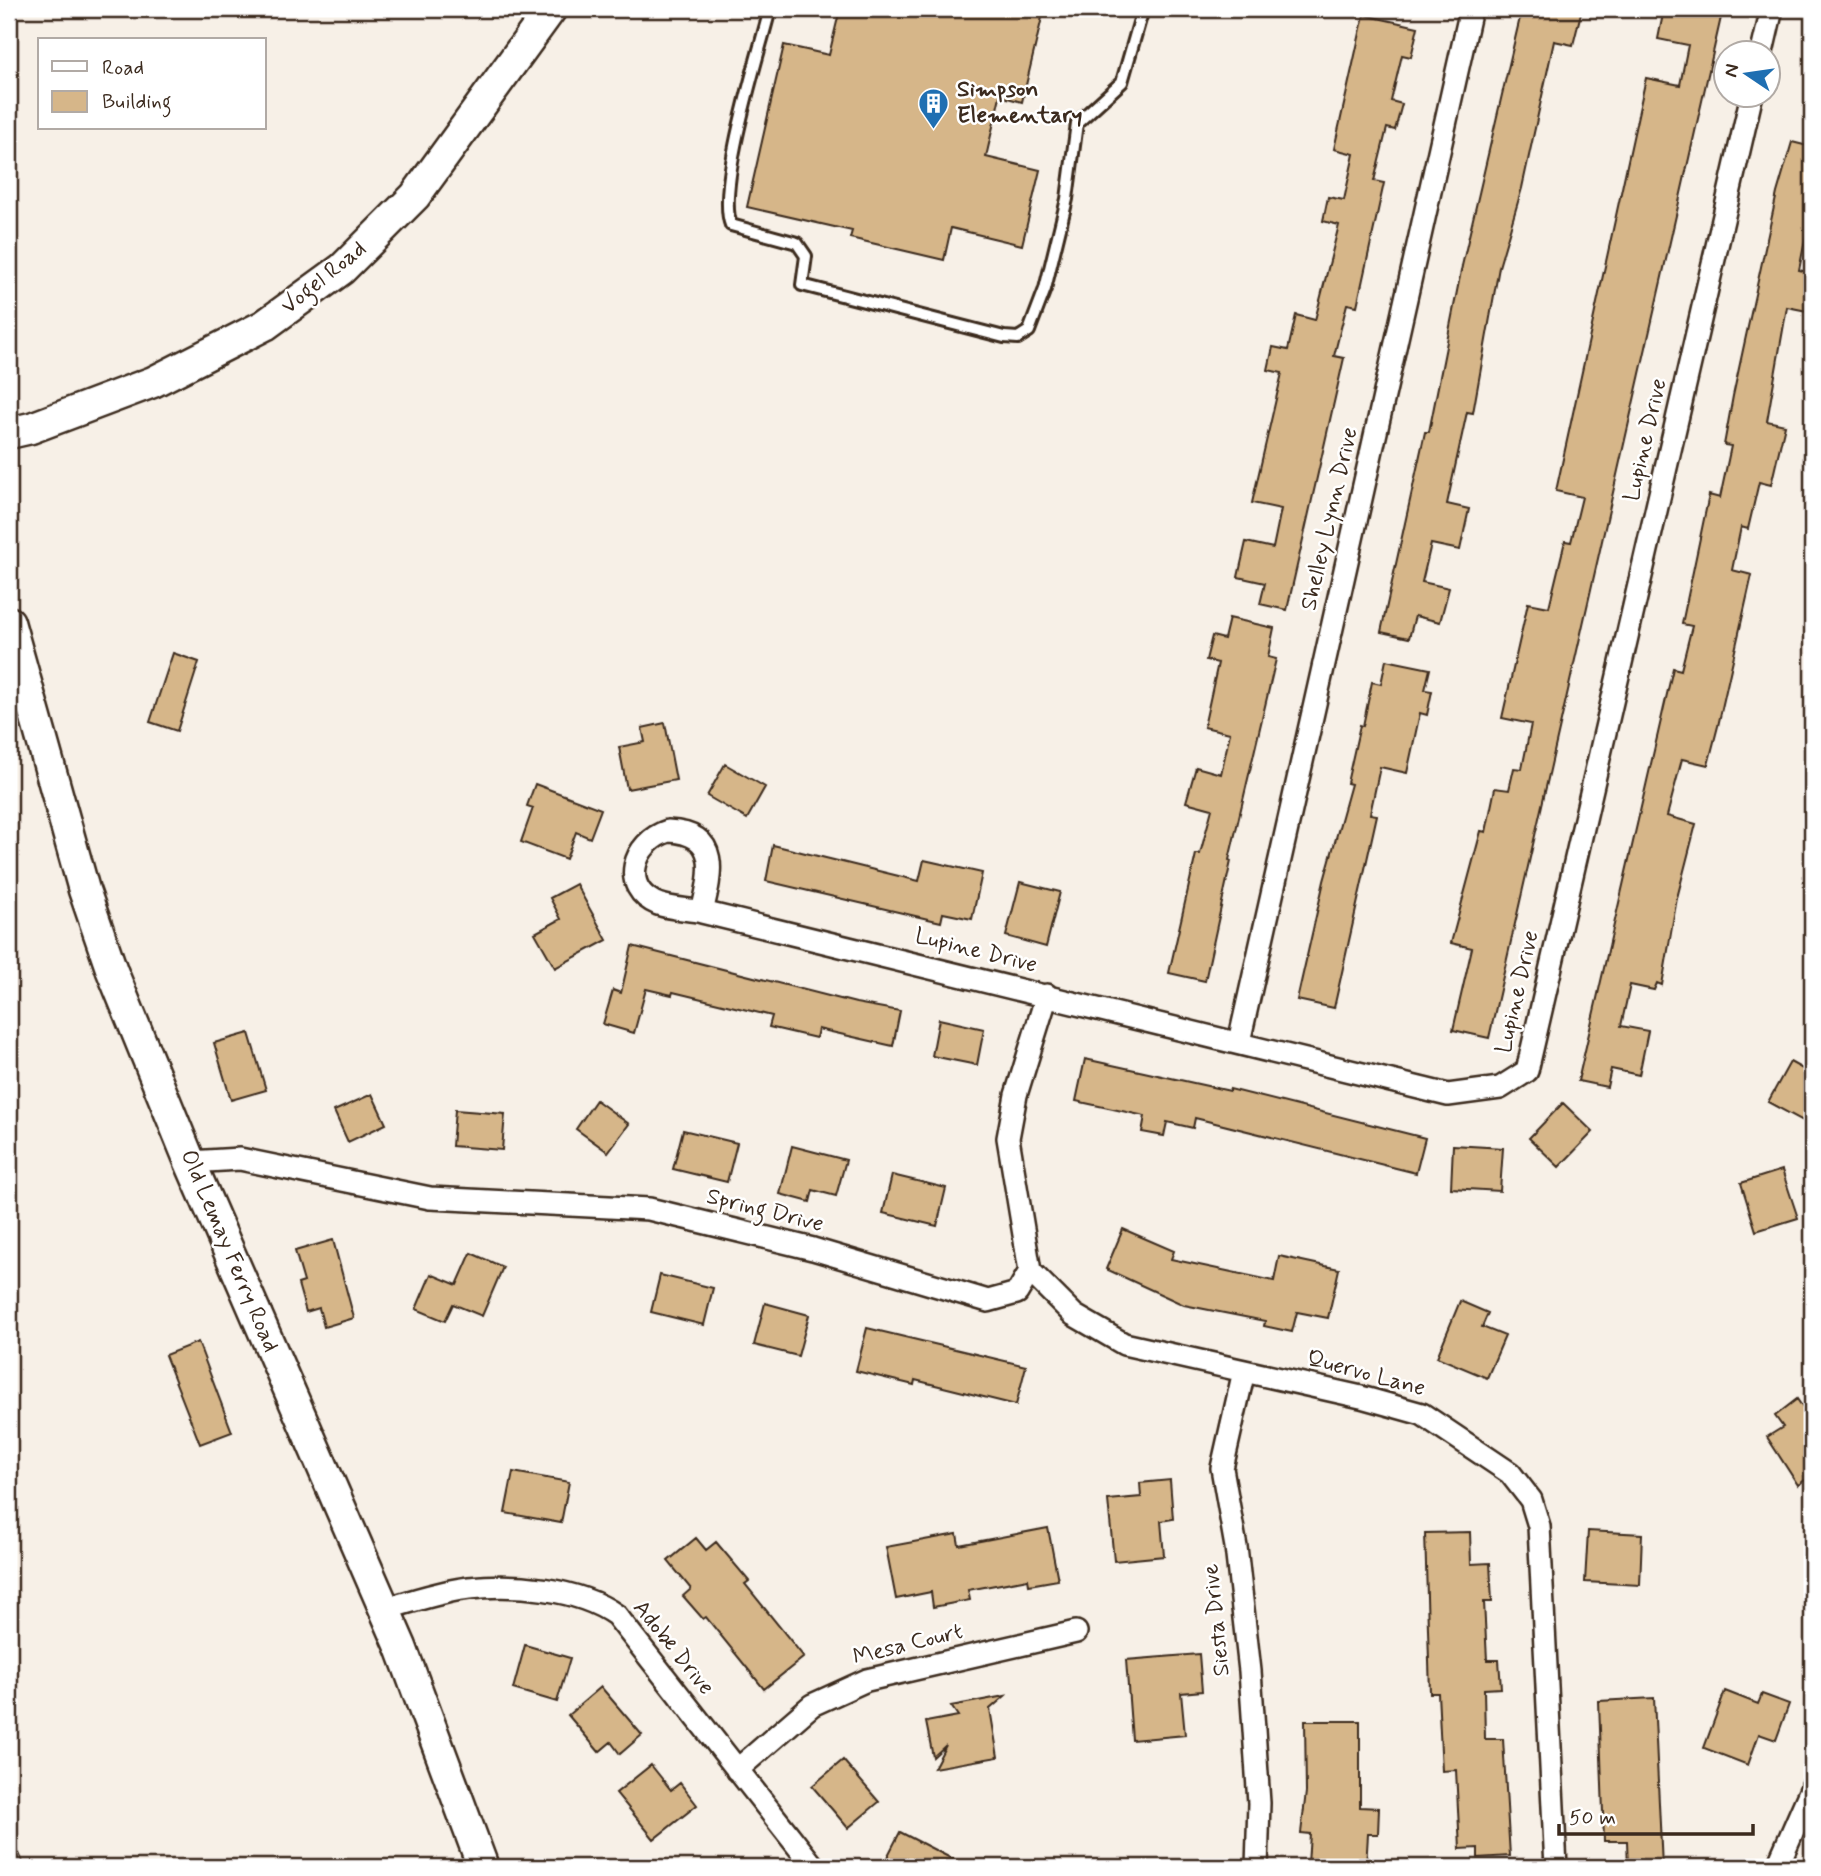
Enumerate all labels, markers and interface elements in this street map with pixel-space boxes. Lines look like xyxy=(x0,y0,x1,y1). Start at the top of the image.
legend xyxy=(38,38,266,130)
north arrow xyxy=(1713,38,1783,108)
text: Road xyxy=(102,54,144,82)
text: N xyxy=(1718,62,1746,79)
place label: Simpson Elementary xyxy=(957,75,1082,131)
building icon: Simpson Elementary xyxy=(917,86,951,130)
text: Building xyxy=(102,88,172,118)
street label: Vogel Road xyxy=(275,234,374,323)
street label: Lupine Drive xyxy=(1617,376,1675,504)
street label: Shelley Lynn Drive xyxy=(1294,424,1366,614)
street label: Lupine Drive xyxy=(912,921,1040,981)
street label: Lupine Drive xyxy=(1489,928,1547,1056)
street label: Old Lemay Ferry Road xyxy=(173,1145,285,1357)
street label: Spring Drive xyxy=(703,1182,827,1242)
street label: Quervo Lane xyxy=(1304,1344,1428,1404)
street label: Siesta Drive xyxy=(1196,1562,1238,1678)
street label: Adobe Drive xyxy=(625,1594,721,1702)
street label: Mesa Court xyxy=(850,1617,966,1673)
scale bar xyxy=(1559,1792,1753,1836)
text: 50 m xyxy=(1569,1804,1616,1832)

